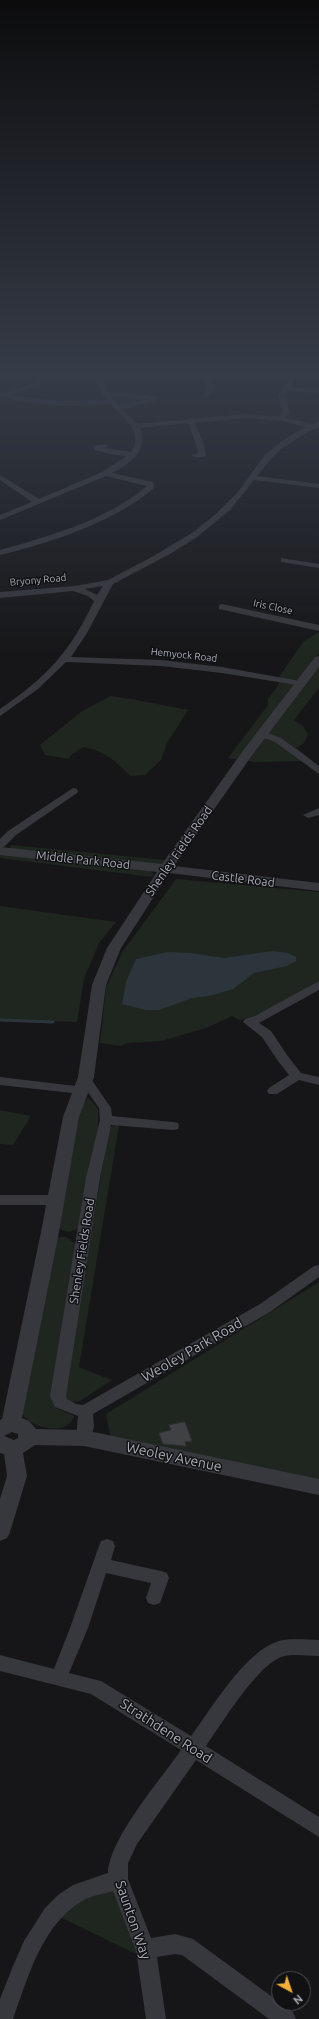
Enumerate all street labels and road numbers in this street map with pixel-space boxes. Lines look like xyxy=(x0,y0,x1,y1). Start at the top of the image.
street label: Bryony Road xyxy=(9,572,67,588)
street label: Iris Close xyxy=(252,597,294,617)
street label: Hemyock Road xyxy=(150,646,218,664)
street label: Shenley Fields Road xyxy=(143,803,215,899)
street label: Middle Park Road xyxy=(35,848,131,872)
street label: Castle Road xyxy=(211,868,275,890)
street label: Shenley Fields Road xyxy=(67,1197,97,1305)
street label: Weoley Park Road xyxy=(139,1314,245,1386)
street label: Weoley Avenue xyxy=(125,1439,223,1475)
street label: Strathdene Road xyxy=(117,1695,215,1767)
street label: Saunton Way xyxy=(112,1878,154,1962)

